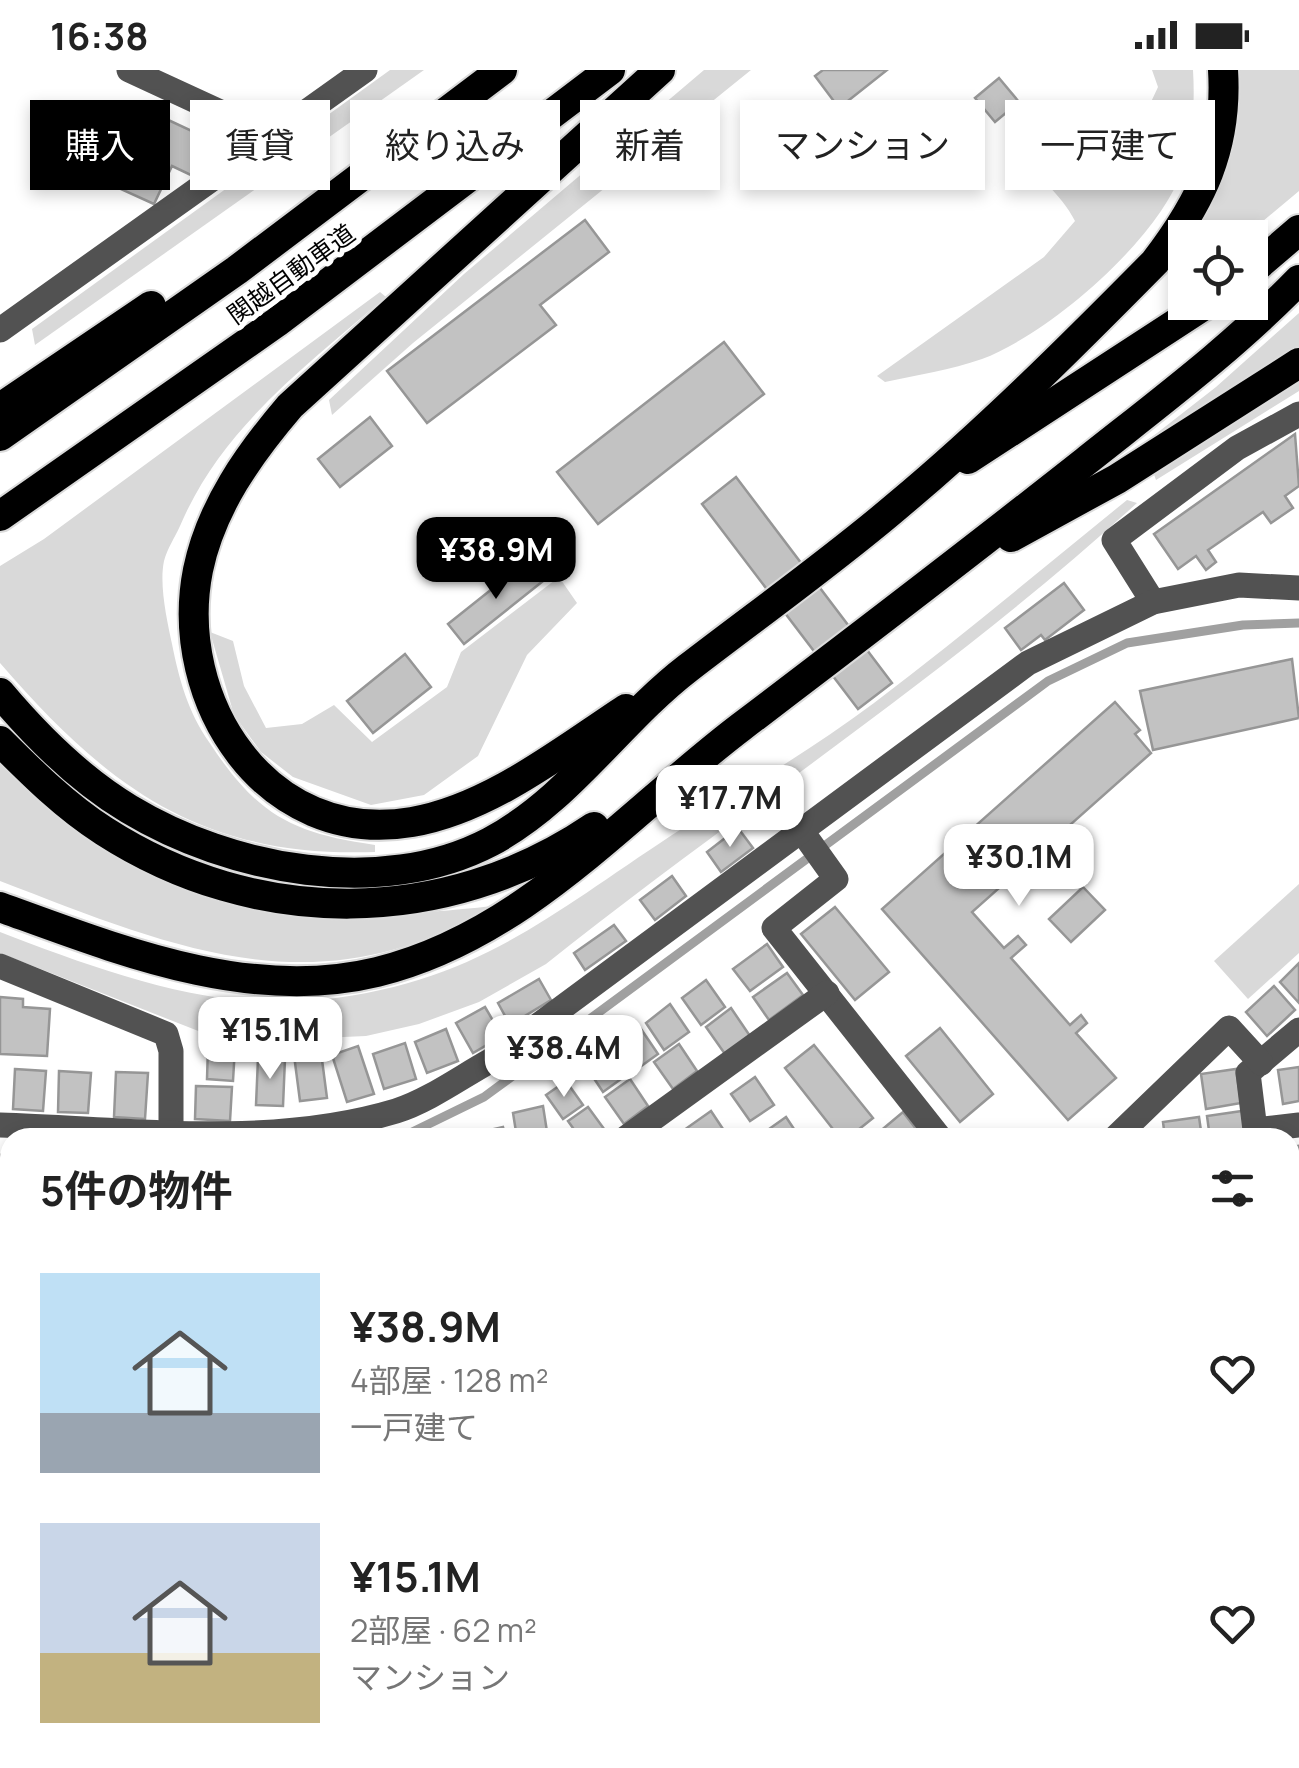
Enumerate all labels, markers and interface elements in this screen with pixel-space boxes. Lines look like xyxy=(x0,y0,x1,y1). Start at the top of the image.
text: 16:38 xyxy=(50,9,149,61)
chip: 購入 xyxy=(30,100,170,190)
chip: 賃貸 xyxy=(190,100,330,190)
chip: 絞り込み xyxy=(350,100,560,190)
chip: 新着 xyxy=(580,100,720,190)
chip: マンション xyxy=(740,100,985,190)
chip: 一戸建て xyxy=(1005,100,1215,190)
street label: 関越自動車道 xyxy=(220,215,362,332)
map controls xyxy=(1168,220,1268,320)
button: locate xyxy=(1168,220,1268,320)
pin: ¥38.9M xyxy=(415,517,577,602)
text: ¥38.9M xyxy=(439,527,553,571)
pin: ¥17.7M xyxy=(649,765,811,850)
text: ¥17.7M xyxy=(678,775,782,819)
pin: ¥30.1M xyxy=(938,824,1100,909)
text: ¥30.1M xyxy=(966,834,1072,878)
pin: ¥15.1M xyxy=(189,997,351,1082)
text: ¥15.1M xyxy=(220,1007,320,1051)
pin: ¥38.4M xyxy=(483,1015,645,1100)
text: ¥38.4M xyxy=(507,1025,621,1069)
text: 5件の物件 xyxy=(40,1161,233,1219)
icon: filters xyxy=(1205,1161,1260,1216)
text: ¥38.9M xyxy=(350,1297,501,1355)
icon: home xyxy=(120,1313,240,1433)
icon: heart xyxy=(1205,1346,1260,1401)
text: 4部屋 · 128 m² xyxy=(350,1358,549,1402)
text: 一戸建て xyxy=(350,1405,478,1449)
text: ¥15.1M xyxy=(350,1547,481,1605)
icon: home xyxy=(120,1563,240,1683)
icon: heart xyxy=(1205,1596,1260,1651)
text: 2部屋 · 62 m² xyxy=(350,1608,537,1652)
text: マンション xyxy=(350,1655,510,1699)

